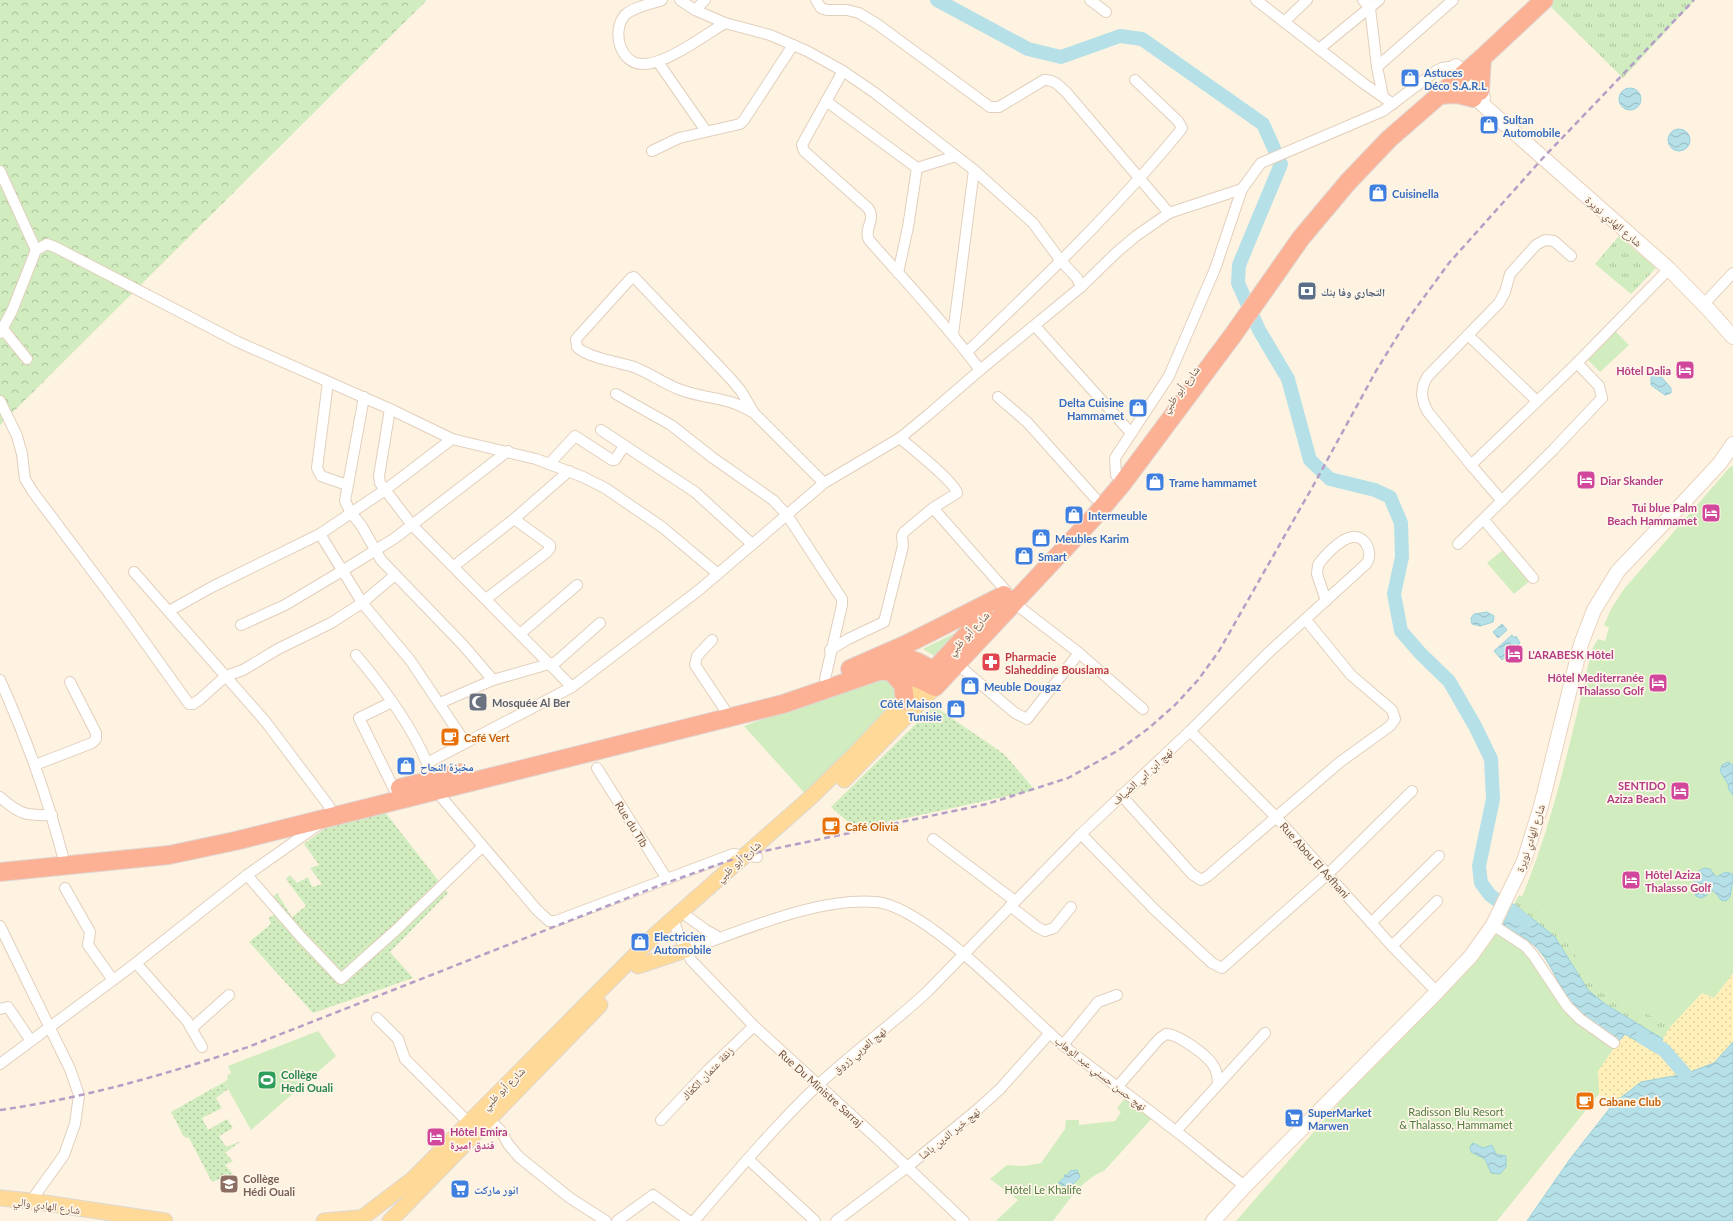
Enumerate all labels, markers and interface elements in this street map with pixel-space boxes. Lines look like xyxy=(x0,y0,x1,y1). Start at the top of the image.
place label: Astuces Déco S.A.R.L xyxy=(1423,66,1487,92)
shop icon: Astuces Déco S.A.R.L xyxy=(1399,67,1421,89)
place label: Sultan Automobile xyxy=(1502,113,1560,139)
shop icon: Sultan Automobile xyxy=(1478,114,1500,136)
shop icon: Cuisinella xyxy=(1367,182,1389,204)
place label: Cuisinella xyxy=(1392,187,1439,200)
street label: شارع الهادي نويرة xyxy=(1581,193,1645,251)
bank icon: التجاري وفا بنك xyxy=(1296,280,1318,302)
place label: التجاري وفا بنك xyxy=(1321,285,1385,300)
hotel icon: Hôtel Dalia xyxy=(1674,359,1696,381)
street label: شارع أبو ظبي xyxy=(1158,363,1204,417)
place label: Hôtel Dalia xyxy=(1616,364,1671,377)
place label: Delta Cuisine Hammamet xyxy=(1059,396,1125,422)
shop icon: Delta Cuisine Hammamet xyxy=(1127,397,1149,419)
hotel icon: Diar Skander xyxy=(1575,469,1597,491)
shop icon: Trame hammamet xyxy=(1144,471,1166,493)
place label: Diar Skander xyxy=(1600,474,1664,487)
place label: Trame hammamet xyxy=(1169,476,1258,489)
place label: Tui blue Palm Beach Hammamet xyxy=(1607,501,1698,527)
hotel icon: Tui blue Palm Beach Hammamet xyxy=(1700,502,1722,524)
shop icon: Intermeuble xyxy=(1063,504,1085,526)
place label: Intermeuble xyxy=(1088,509,1148,522)
shop icon: Meubles Karim xyxy=(1030,527,1052,549)
place label: Meubles Karim xyxy=(1055,532,1129,545)
shop icon: Smart xyxy=(1013,545,1035,567)
place label: Smart xyxy=(1038,550,1068,563)
street label: شارع أبو ظبي xyxy=(944,608,994,660)
hotel icon: L'ARABESK Hôtel xyxy=(1503,643,1525,665)
place label: L'ARABESK Hôtel xyxy=(1528,648,1614,661)
place label: Pharmacie Slaheddine Bouslama xyxy=(1005,650,1109,676)
pharmacy icon: Pharmacie Slaheddine Bouslama xyxy=(980,651,1002,673)
place label: Hôtel Mediterranée Thalasso Golf xyxy=(1547,671,1644,697)
hotel icon: Hôtel Mediterranée Thalasso Golf xyxy=(1647,672,1669,694)
shop icon: Meuble Dougaz xyxy=(959,675,981,697)
place label: Meuble Dougaz xyxy=(984,680,1061,693)
mosque icon: Mosquée Al Ber xyxy=(467,691,489,713)
place label: Mosquée Al Ber xyxy=(492,696,571,709)
place label: Côté Maison Tunisie xyxy=(880,697,942,723)
shop icon: Côté Maison Tunisie xyxy=(945,698,967,720)
cafe icon: Café Vert xyxy=(439,726,461,748)
place label: Café Vert xyxy=(464,731,510,744)
street label: نهج ابن ابي الضياف xyxy=(1109,745,1177,809)
shop icon: مخبزة النجاح xyxy=(395,755,417,777)
place label: مخبزة النجاح xyxy=(420,760,474,775)
place label: SENTIDO Aziza Beach xyxy=(1606,779,1666,805)
hotel icon: SENTIDO Aziza Beach xyxy=(1669,780,1691,802)
street label: Rue du Tib xyxy=(613,799,651,849)
street label: شارع الهادي نويرة xyxy=(1513,802,1550,874)
cafe icon: Café Olivia xyxy=(820,815,842,837)
street label: Rue Abou El Asfhani xyxy=(1277,819,1353,901)
place label: Café Olivia xyxy=(845,820,899,833)
street label: شارع أبو ظبي xyxy=(713,838,765,886)
place label: Hôtel Aziza Thalasso Golf xyxy=(1645,868,1711,894)
hotel icon: Hôtel Aziza Thalasso Golf xyxy=(1620,869,1642,891)
place label: Electricien Automobile xyxy=(653,930,711,956)
shop icon: Electricien Automobile xyxy=(629,931,651,953)
street label: نهج العربي زروق xyxy=(830,1024,890,1078)
street label: نهج حسن حسني عبد الوهاب xyxy=(1051,1033,1149,1115)
street label: زنقة عثمان الكعّاك xyxy=(678,1044,736,1103)
street label: Rue Du Ministre Sarraj xyxy=(776,1047,866,1129)
street label: شارع أبو ظبي xyxy=(479,1064,529,1114)
place label: Collège Hedi Ouali xyxy=(281,1068,333,1094)
sports icon: Collège Hedi Ouali xyxy=(256,1069,278,1091)
cafe icon: Cabane Club xyxy=(1574,1090,1596,1112)
place label: Cabane Club xyxy=(1599,1095,1661,1108)
street label: نهج خير الدين باشا xyxy=(916,1104,983,1162)
park label: Radisson Blu Resort & Thalasso, Hammamet xyxy=(1399,1105,1513,1131)
place label: SuperMarket Marwen xyxy=(1308,1106,1373,1132)
supermarket icon: SuperMarket Marwen xyxy=(1283,1107,1305,1129)
place label: Hôtel Emira فندق اميرة xyxy=(450,1125,508,1153)
hotel icon: Hôtel Emira فندق اميرة xyxy=(425,1126,447,1148)
place label: Collège Hédi Ouali xyxy=(243,1172,295,1198)
school or university icon: Collège Hédi Ouali xyxy=(218,1173,240,1195)
supermarket icon: انور ماركت xyxy=(449,1178,471,1200)
place label: انور ماركت xyxy=(474,1183,519,1197)
park label: Hôtel Le Khalife xyxy=(1005,1183,1082,1196)
street label: شارع الهادي والي xyxy=(12,1194,81,1219)

